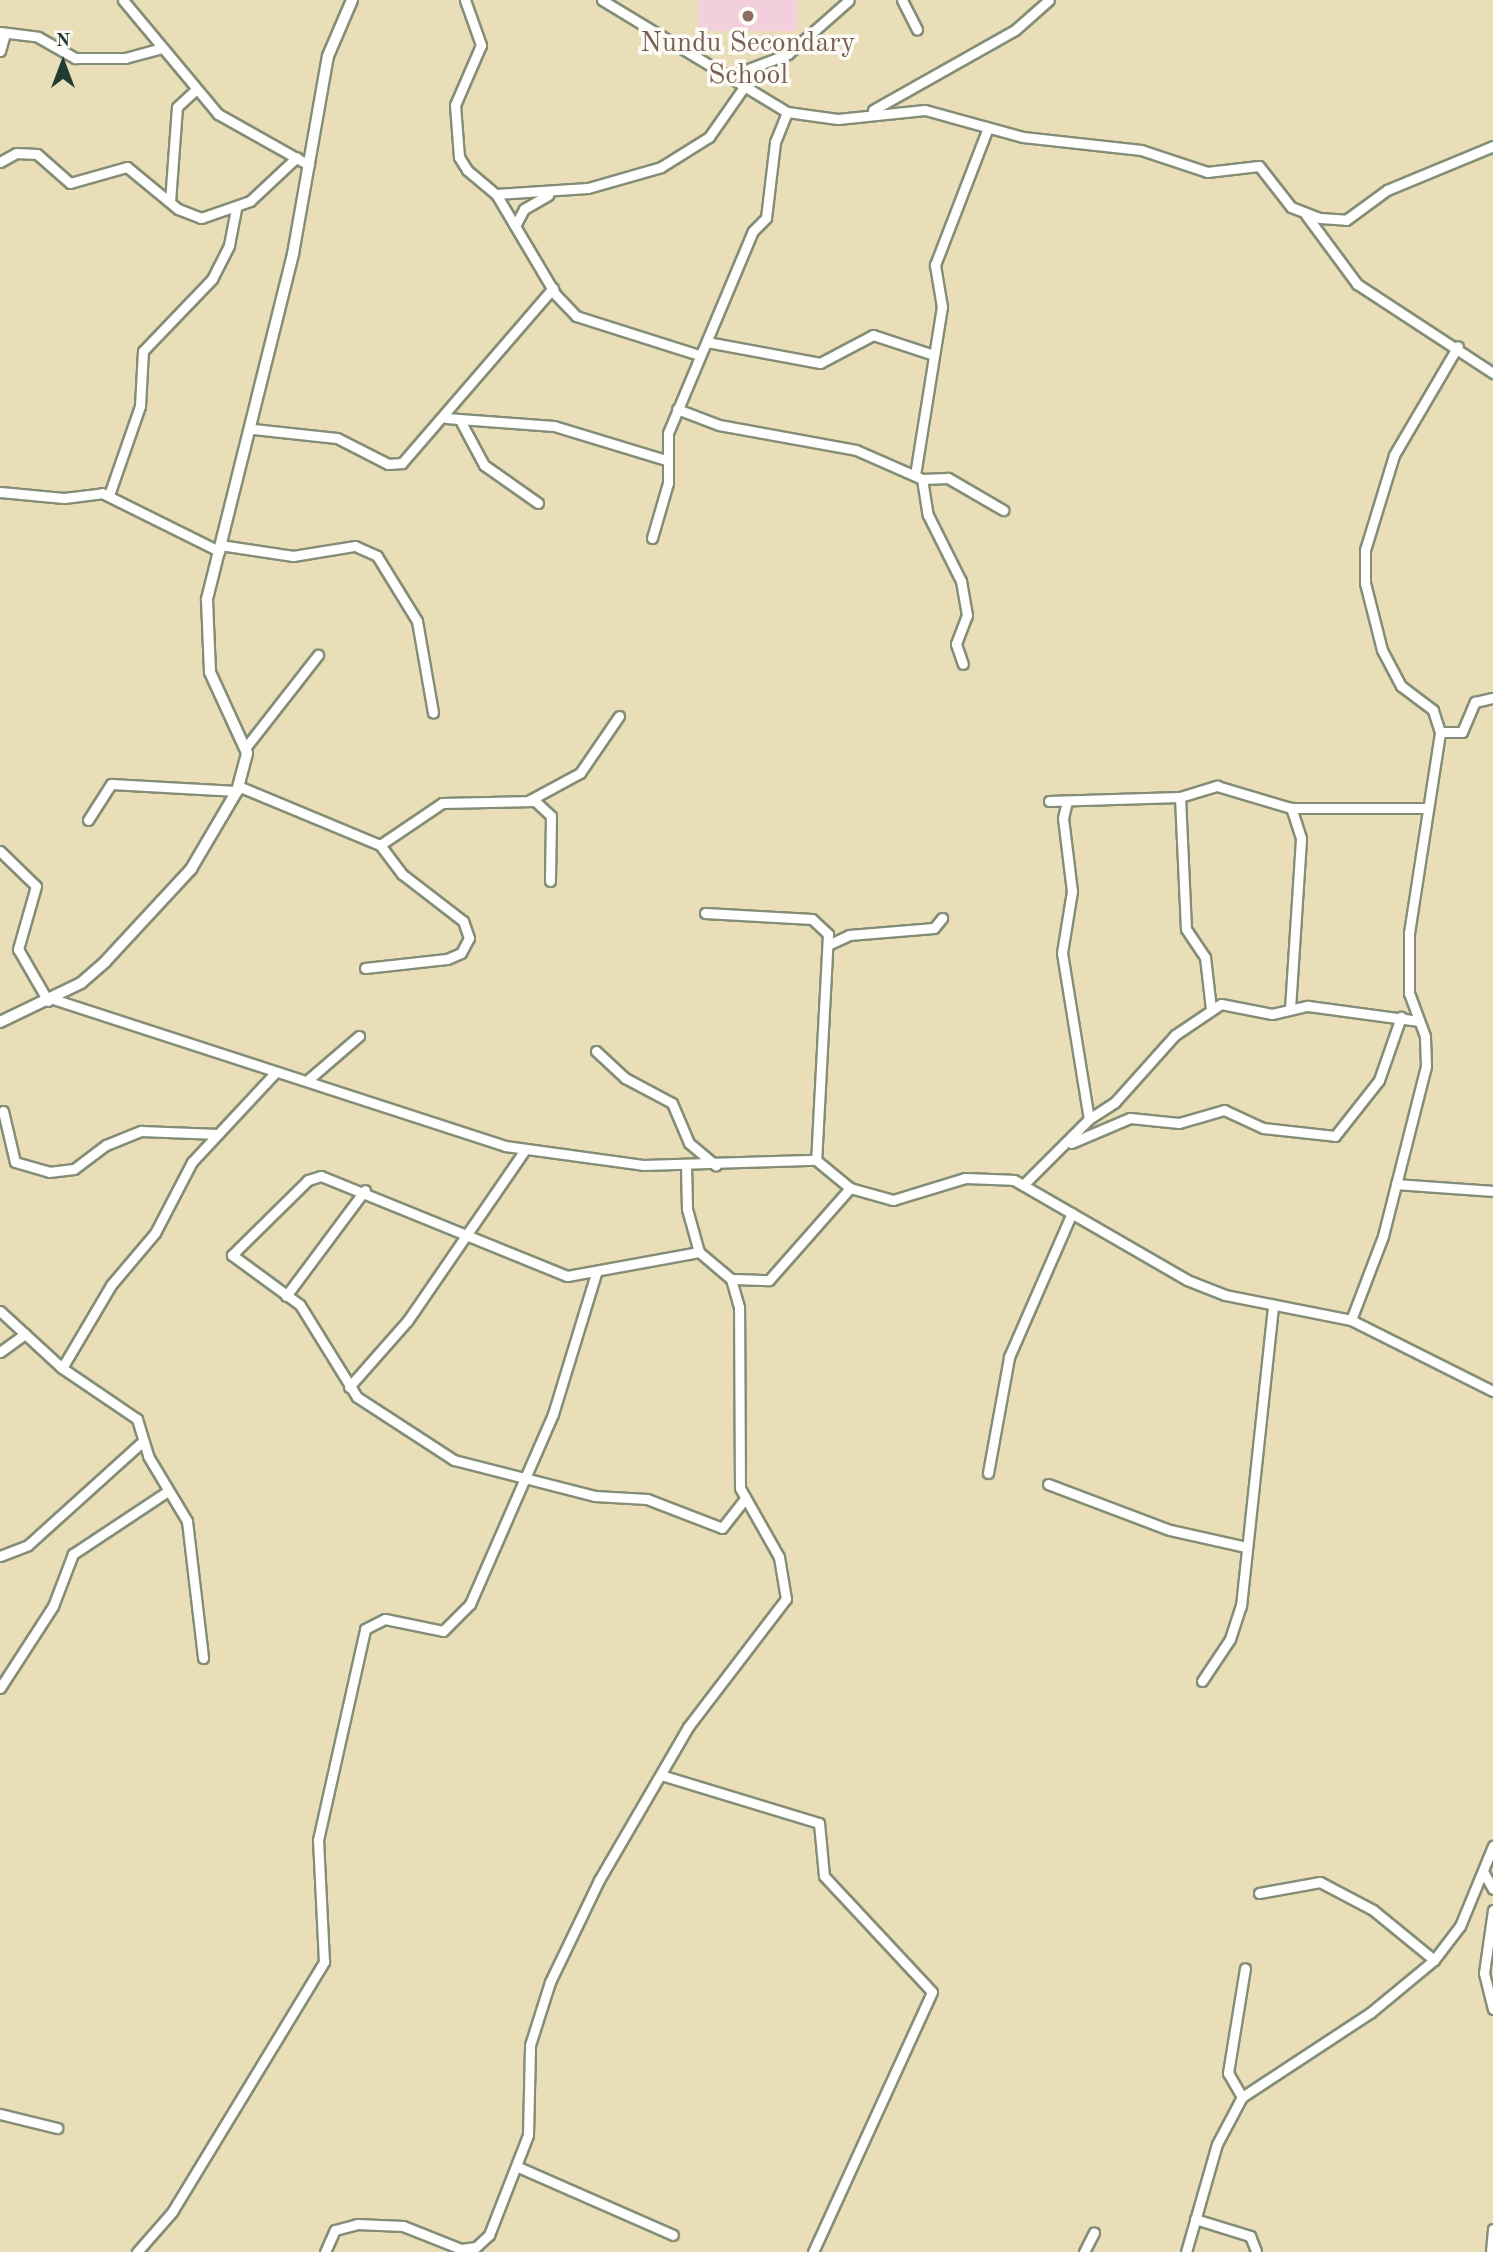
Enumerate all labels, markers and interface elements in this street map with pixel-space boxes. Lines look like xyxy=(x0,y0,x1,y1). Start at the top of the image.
marker: Nundu Secondary School xyxy=(740,8,756,24)
place label: Nundu Secondary School xyxy=(640,27,856,93)
north arrow xyxy=(28,28,98,98)
text: N xyxy=(56,32,70,51)

